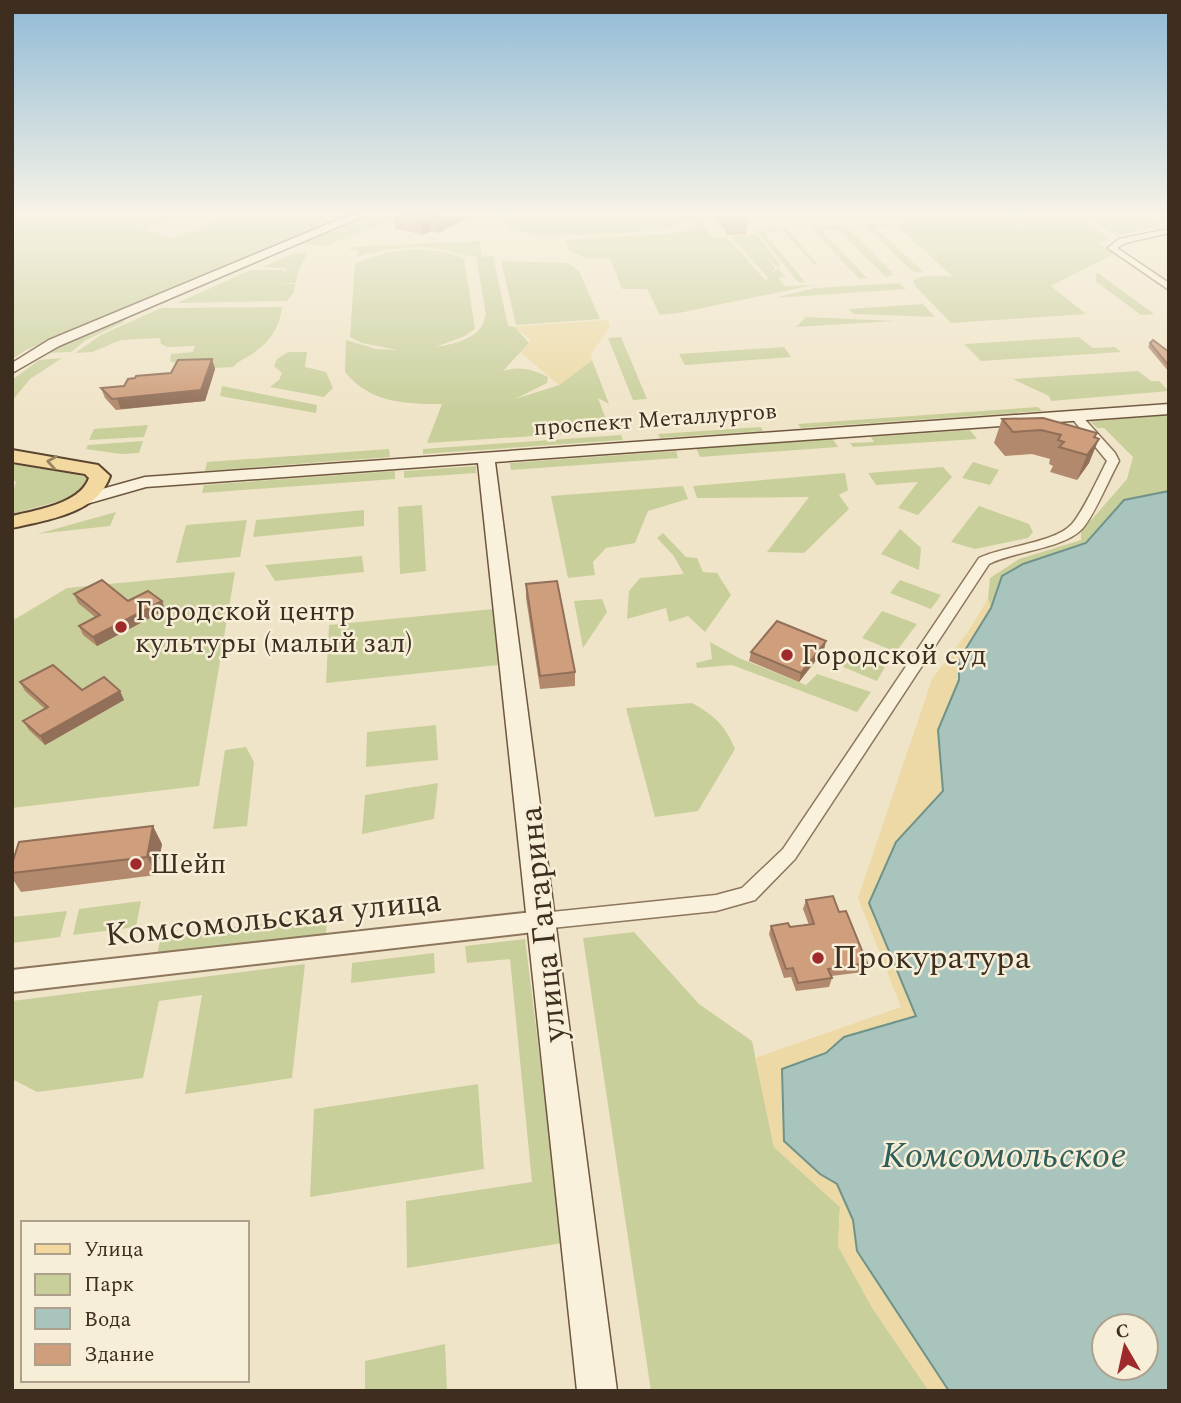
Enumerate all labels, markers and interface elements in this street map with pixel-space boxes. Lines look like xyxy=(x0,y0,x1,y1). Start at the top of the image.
street label: проспект Металлургов xyxy=(532,394,778,446)
one-way arrow xyxy=(46,455,58,470)
place label: Городской центр культуры (малый зал) xyxy=(135,590,413,665)
marker: Городской центр культуры (малый зал) xyxy=(113,619,129,635)
place label: Городской суд xyxy=(801,634,987,677)
marker: Городской суд xyxy=(779,647,795,663)
street label: улица Гагарина xyxy=(506,804,580,1045)
place label: Шейп xyxy=(150,843,226,886)
marker: Шейп xyxy=(128,856,144,872)
street label: Комсомольская улица xyxy=(102,875,444,961)
place label: Прокуратура xyxy=(832,933,1031,983)
marker: Прокуратура xyxy=(810,950,826,966)
water label: Комсомольское xyxy=(881,1128,1127,1184)
legend xyxy=(21,1221,248,1382)
text: Улица xyxy=(84,1234,144,1266)
text: Парк xyxy=(84,1269,135,1301)
text: Вода xyxy=(84,1304,132,1336)
north arrow xyxy=(1090,1312,1160,1382)
text: С xyxy=(1114,1316,1132,1347)
text: Здание xyxy=(84,1339,154,1371)

